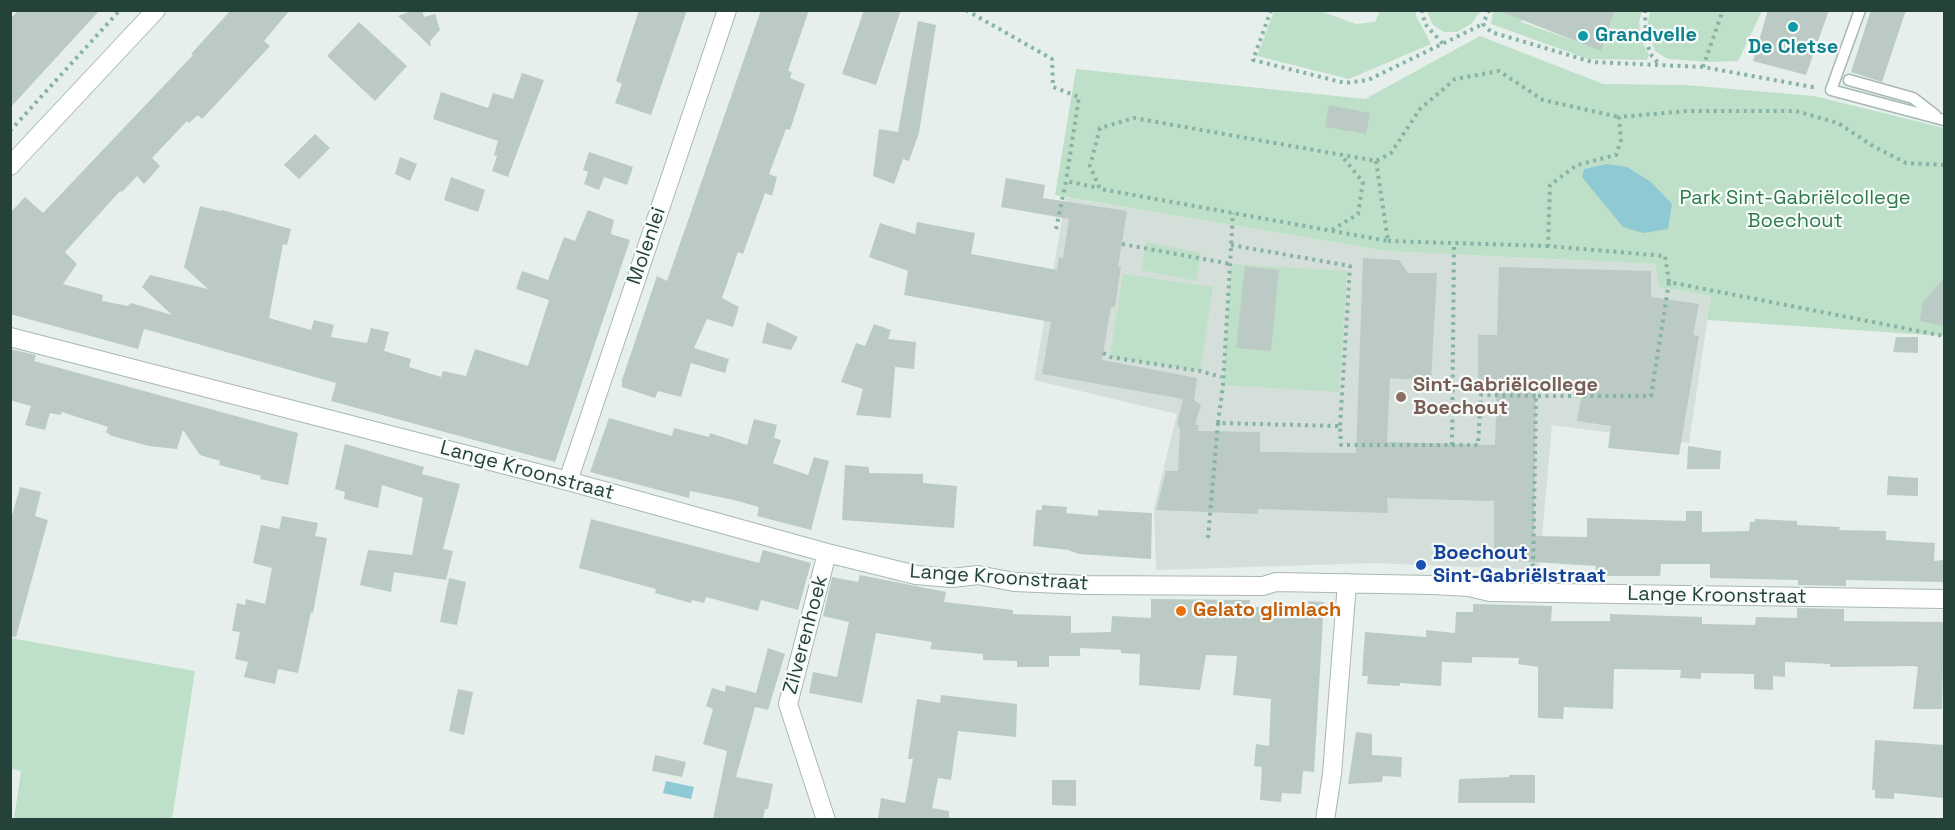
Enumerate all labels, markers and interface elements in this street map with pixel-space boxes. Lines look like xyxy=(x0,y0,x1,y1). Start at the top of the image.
marker: De Cletse xyxy=(1786,20,1800,34)
place label: Grandvelle xyxy=(1595,24,1697,48)
marker: Grandvelle xyxy=(1576,29,1590,43)
place label: De Cletse xyxy=(1748,36,1838,60)
park label: Park Sint-Gabriëlcollege Boechout xyxy=(1679,187,1911,234)
street label: Molenlei xyxy=(623,204,671,288)
place label: Sint-Gabriëlcollege Boechout xyxy=(1413,374,1598,421)
marker: Sint-Gabriëlcollege Boechout xyxy=(1394,390,1408,404)
street label: Lange Kroonstraat xyxy=(437,436,617,506)
place label: Boechout Sint-Gabriëlstraat xyxy=(1433,542,1606,589)
marker: Boechout Sint-Gabriëlstraat xyxy=(1414,558,1428,572)
street label: Lange Kroonstraat xyxy=(909,560,1089,596)
street label: Zilverenhoek xyxy=(779,573,833,697)
street label: Lange Kroonstraat xyxy=(1627,582,1807,610)
place label: Gelato glimlach xyxy=(1193,599,1341,623)
marker: Gelato glimlach xyxy=(1174,604,1188,618)

